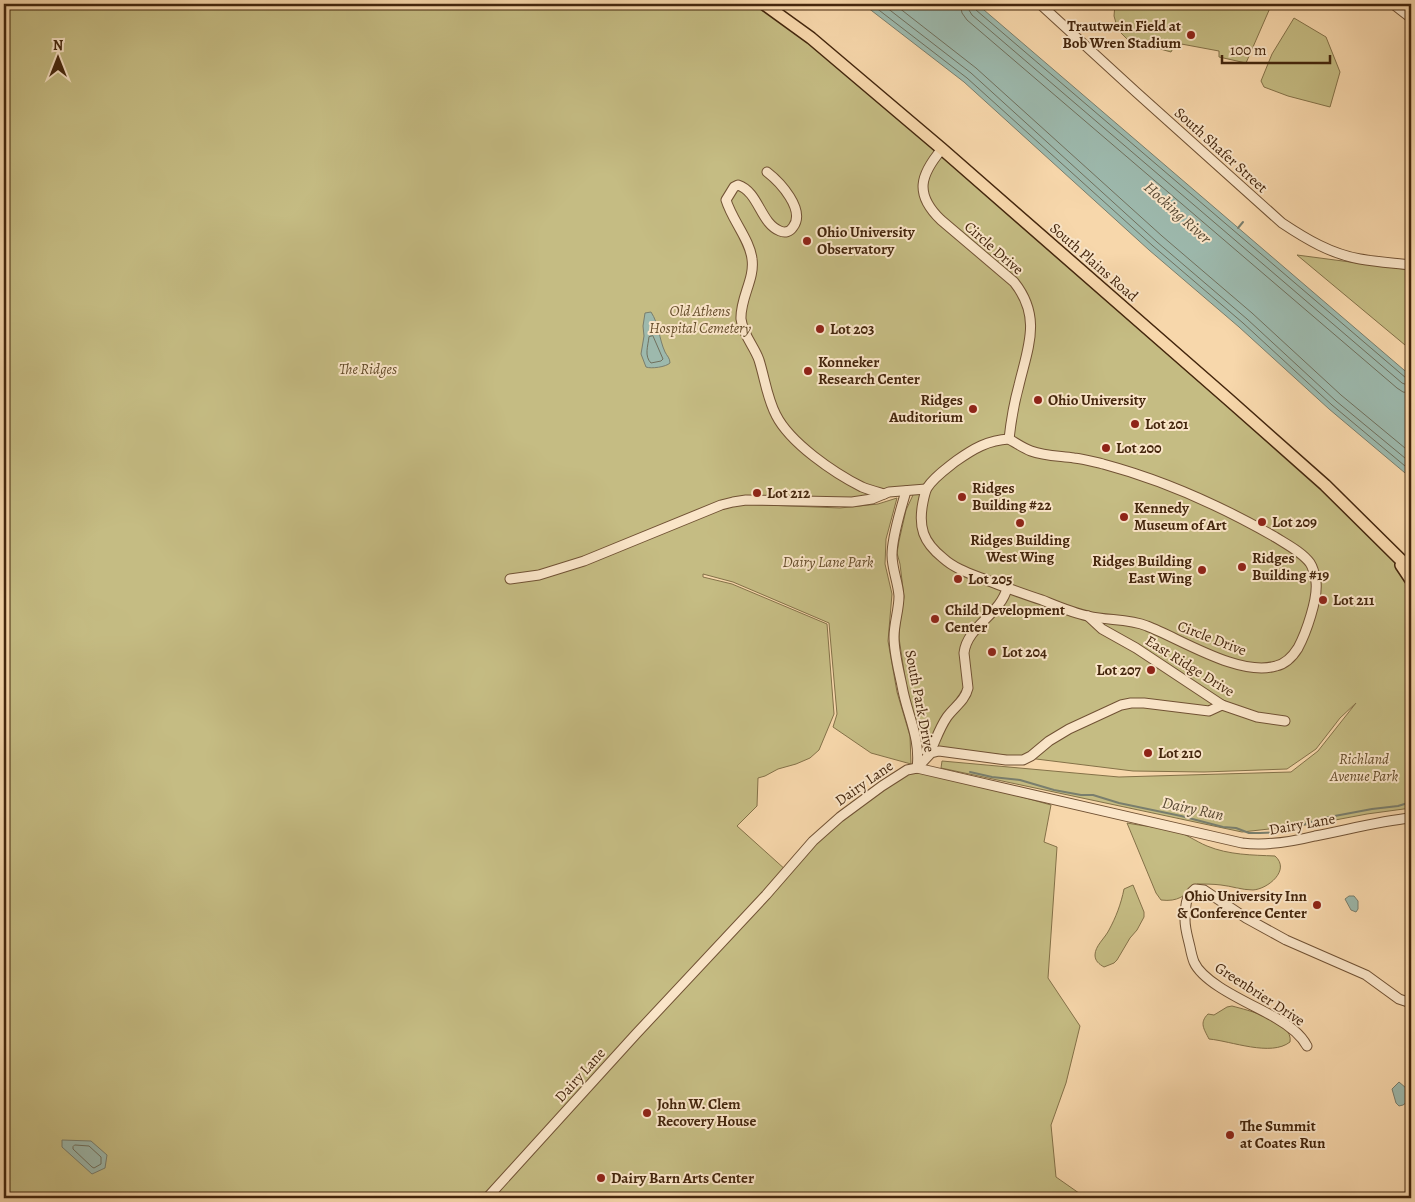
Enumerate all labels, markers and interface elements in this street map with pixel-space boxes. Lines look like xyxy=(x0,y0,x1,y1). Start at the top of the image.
place label: Trautwein Field at Bob Wren Stadium xyxy=(1062,16,1181,53)
marker: Trautwein Field at Bob Wren Stadium xyxy=(1185,29,1197,41)
north arrow xyxy=(32,32,82,82)
scale bar xyxy=(1222,32,1330,64)
text: N xyxy=(53,36,63,55)
text: 100 m xyxy=(1230,40,1267,60)
street label: South Shafer Street xyxy=(1170,103,1272,197)
water label: Hocking River xyxy=(1139,177,1216,249)
street label: Circle Drive xyxy=(960,217,1028,279)
street label: South Plains Road xyxy=(1046,218,1143,306)
place label: Ohio University Observatory xyxy=(817,222,916,259)
marker: Ohio University Observatory xyxy=(801,235,813,247)
park label: Old Athens Hospital Cemetery xyxy=(649,301,751,338)
place label: Lot 203 xyxy=(830,319,875,339)
marker: Lot 203 xyxy=(814,323,826,335)
place label: Konneker Research Center xyxy=(818,352,920,389)
park label: The Ridges xyxy=(339,359,397,379)
marker: Konneker Research Center xyxy=(802,365,814,377)
place label: Ridges Auditorium xyxy=(888,390,963,427)
place label: Ohio University xyxy=(1048,390,1147,410)
marker: Ohio University xyxy=(1032,394,1044,406)
marker: Ridges Auditorium xyxy=(967,403,979,415)
place label: Lot 201 xyxy=(1145,414,1189,434)
marker: Lot 201 xyxy=(1129,418,1141,430)
place label: Lot 200 xyxy=(1116,438,1162,458)
marker: Lot 200 xyxy=(1100,442,1112,454)
place label: Ridges Building #22 xyxy=(972,478,1052,515)
place label: Lot 212 xyxy=(767,483,811,503)
marker: Lot 212 xyxy=(751,487,763,499)
marker: Ridges Building #22 xyxy=(956,491,968,503)
place label: Kennedy Museum of Art xyxy=(1134,498,1227,535)
marker: Kennedy Museum of Art xyxy=(1118,511,1130,523)
place label: Lot 209 xyxy=(1272,512,1317,532)
marker: Lot 209 xyxy=(1256,516,1268,528)
marker: Ridges Building West Wing xyxy=(1014,517,1026,529)
place label: Ridges Building West Wing xyxy=(970,530,1070,567)
place label: Ridges Building #19 xyxy=(1252,548,1329,585)
place label: Ridges Building East Wing xyxy=(1092,551,1192,588)
park label: Dairy Lane Park xyxy=(782,552,874,572)
marker: Ridges Building #19 xyxy=(1236,561,1248,573)
marker: Ridges Building East Wing xyxy=(1196,564,1208,576)
place label: Lot 205 xyxy=(968,569,1012,589)
marker: Lot 205 xyxy=(952,573,964,585)
place label: Lot 211 xyxy=(1333,590,1375,610)
marker: Lot 211 xyxy=(1317,594,1329,606)
place label: Child Development Center xyxy=(945,600,1065,637)
marker: Child Development Center xyxy=(929,613,941,625)
street label: Circle Drive xyxy=(1175,616,1250,660)
street label: East Ridge Drive xyxy=(1142,631,1239,702)
place label: Lot 204 xyxy=(1002,642,1047,662)
marker: Lot 204 xyxy=(986,646,998,658)
street label: South Park Drive xyxy=(900,648,940,754)
place label: Lot 207 xyxy=(1097,660,1142,680)
marker: Lot 207 xyxy=(1145,664,1157,676)
place label: Lot 210 xyxy=(1158,743,1202,763)
marker: Lot 210 xyxy=(1142,747,1154,759)
park label: Richland Avenue Park xyxy=(1329,749,1398,786)
street label: Dairy Lane xyxy=(831,755,897,810)
water label: Dairy Run xyxy=(1160,792,1226,826)
street label: Dairy Lane xyxy=(1267,808,1337,840)
place label: Ohio University Inn & Conference Center xyxy=(1177,886,1308,923)
marker: Ohio University Inn & Conference Center xyxy=(1311,899,1323,911)
street label: Greenbrier Drive xyxy=(1211,957,1309,1031)
street label: Dairy Lane xyxy=(550,1043,610,1107)
place label: John W. Clem Recovery House xyxy=(657,1094,756,1131)
marker: John W. Clem Recovery House xyxy=(641,1107,653,1119)
place label: The Summit at Coates Run xyxy=(1240,1116,1326,1153)
marker: The Summit at Coates Run xyxy=(1224,1129,1236,1141)
place label: Dairy Barn Arts Center xyxy=(611,1168,754,1188)
marker: Dairy Barn Arts Center xyxy=(595,1172,607,1184)

